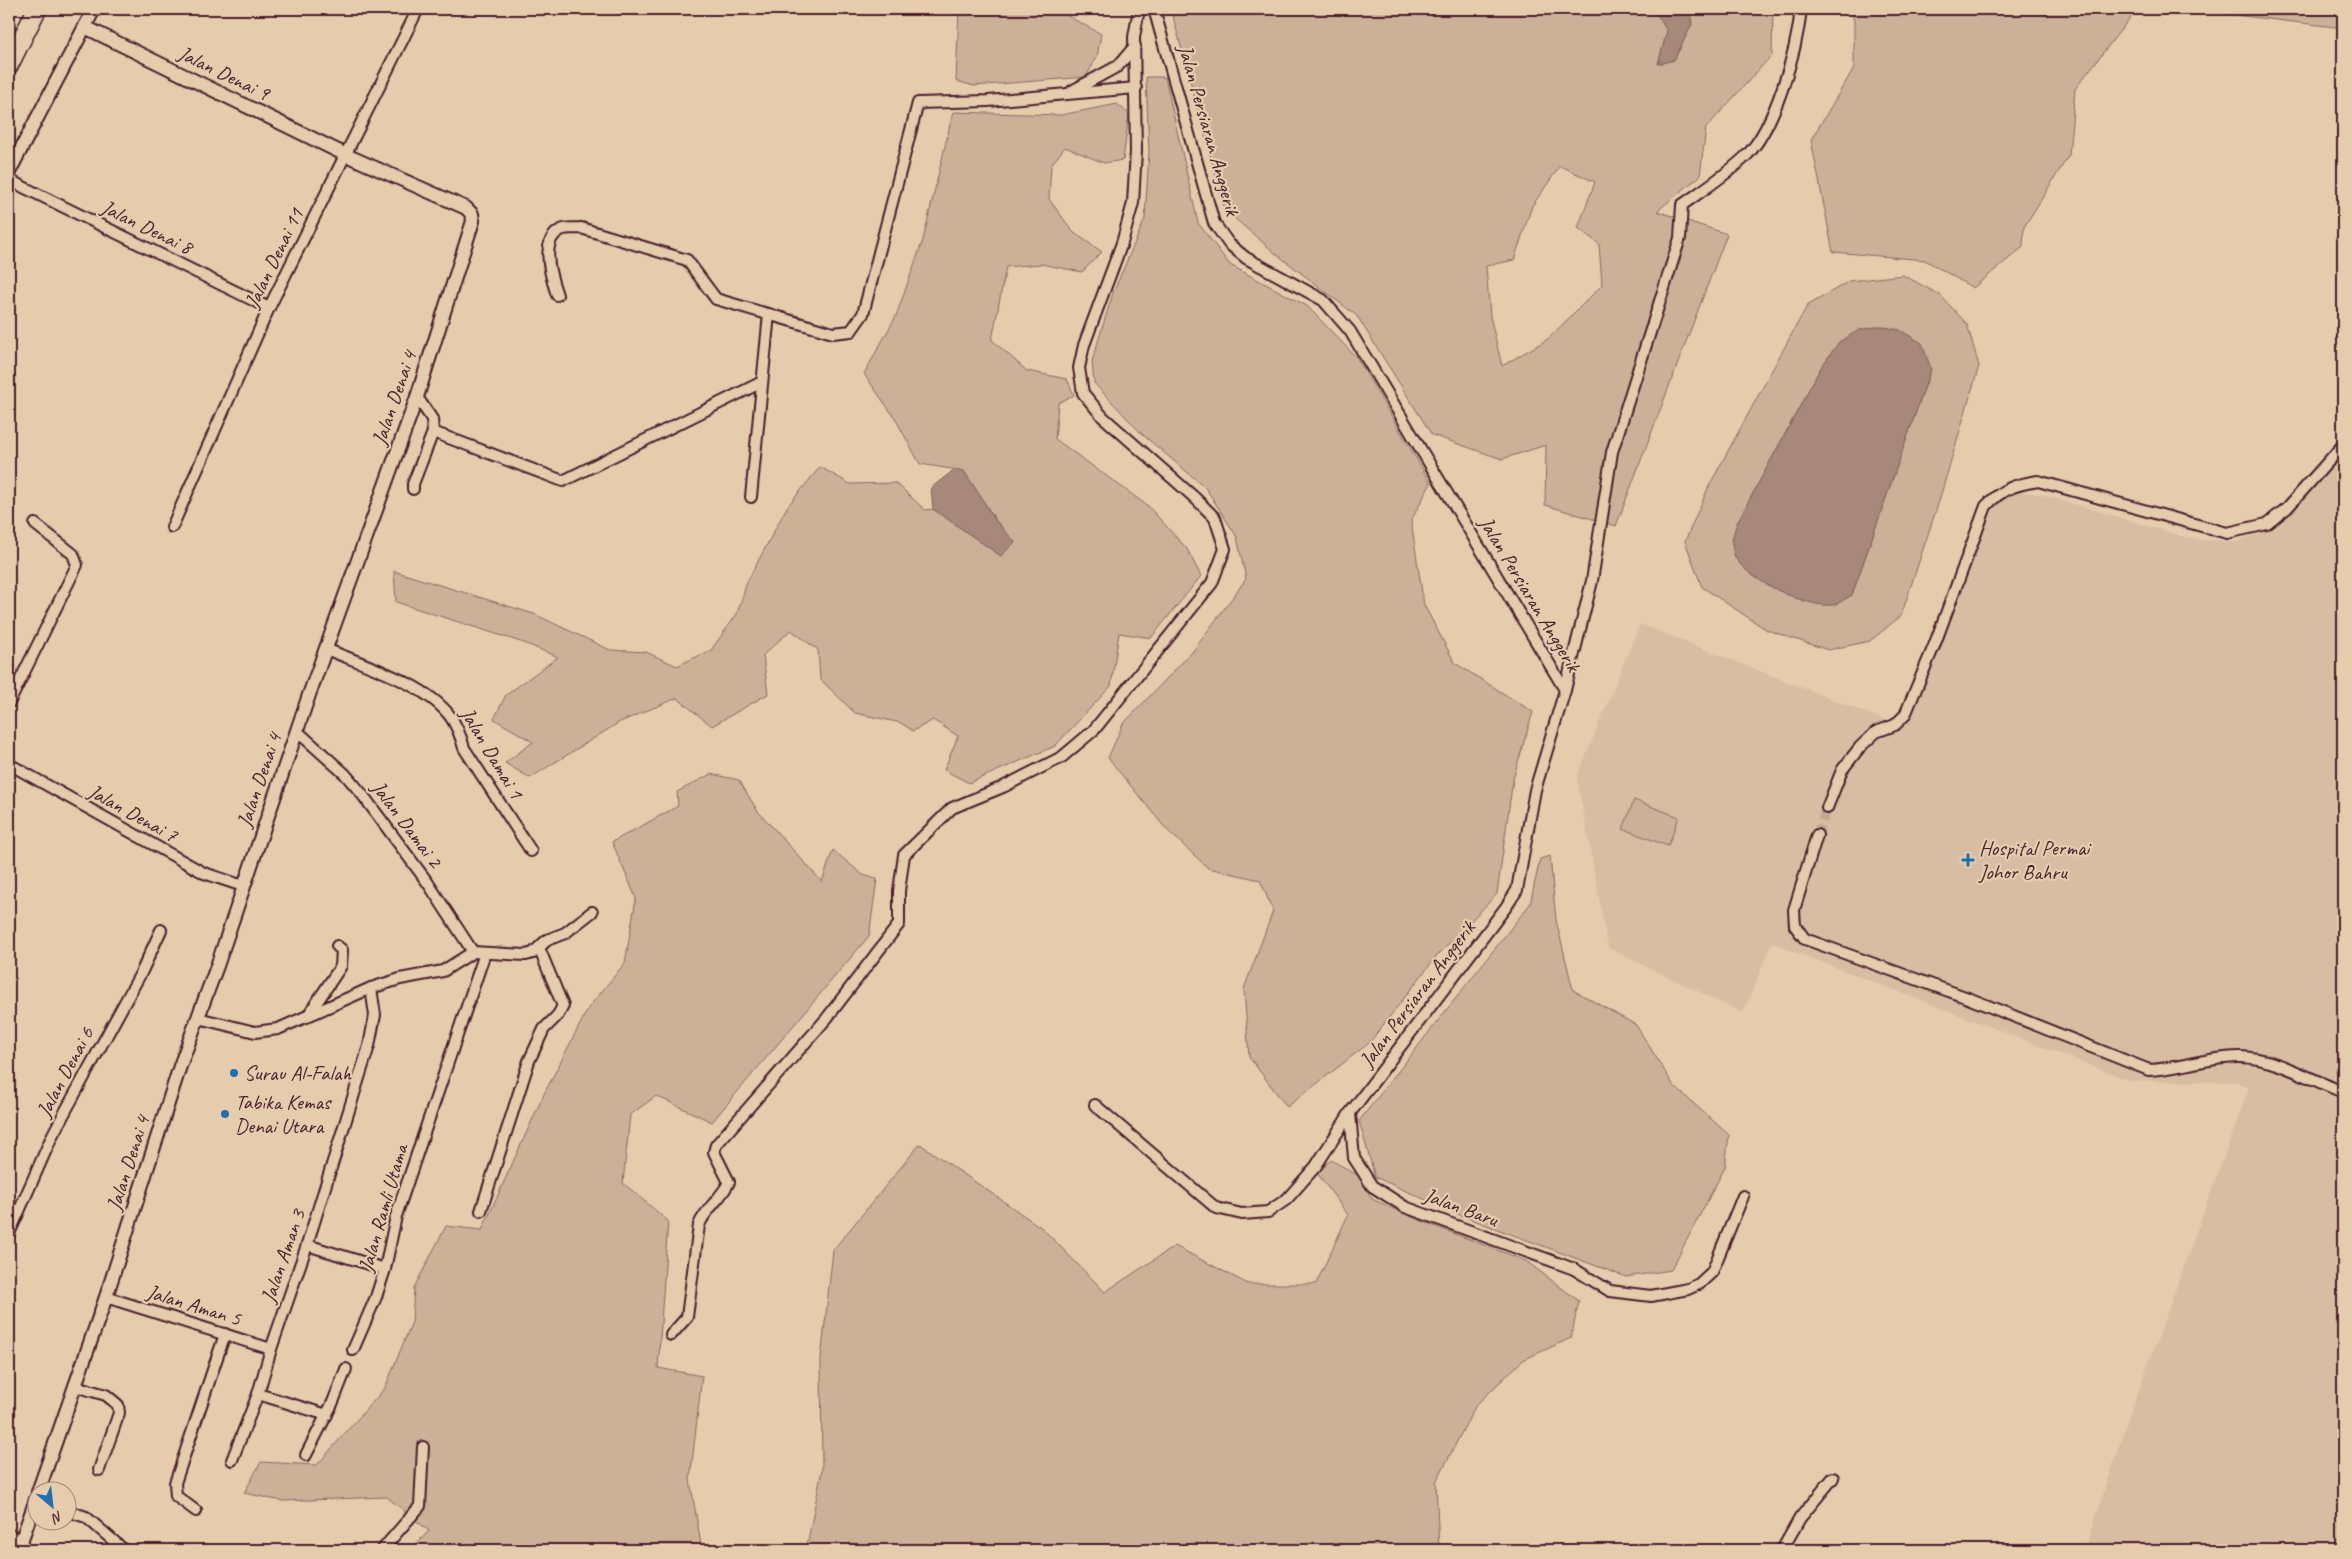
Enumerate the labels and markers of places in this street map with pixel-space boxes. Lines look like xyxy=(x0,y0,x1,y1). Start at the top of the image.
place label: Hospital Permai Johor Bahru xyxy=(1978,835,2092,885)
marker: Hospital Permai Johor Bahru xyxy=(1961,853,1975,867)
place label: Surau Al-Falah xyxy=(244,1060,352,1086)
marker: Surau Al-Falah xyxy=(228,1067,240,1079)
place label: Tabika Kemas Denai Utara xyxy=(235,1089,332,1139)
marker: Tabika Kemas Denai Utara xyxy=(219,1108,231,1120)

